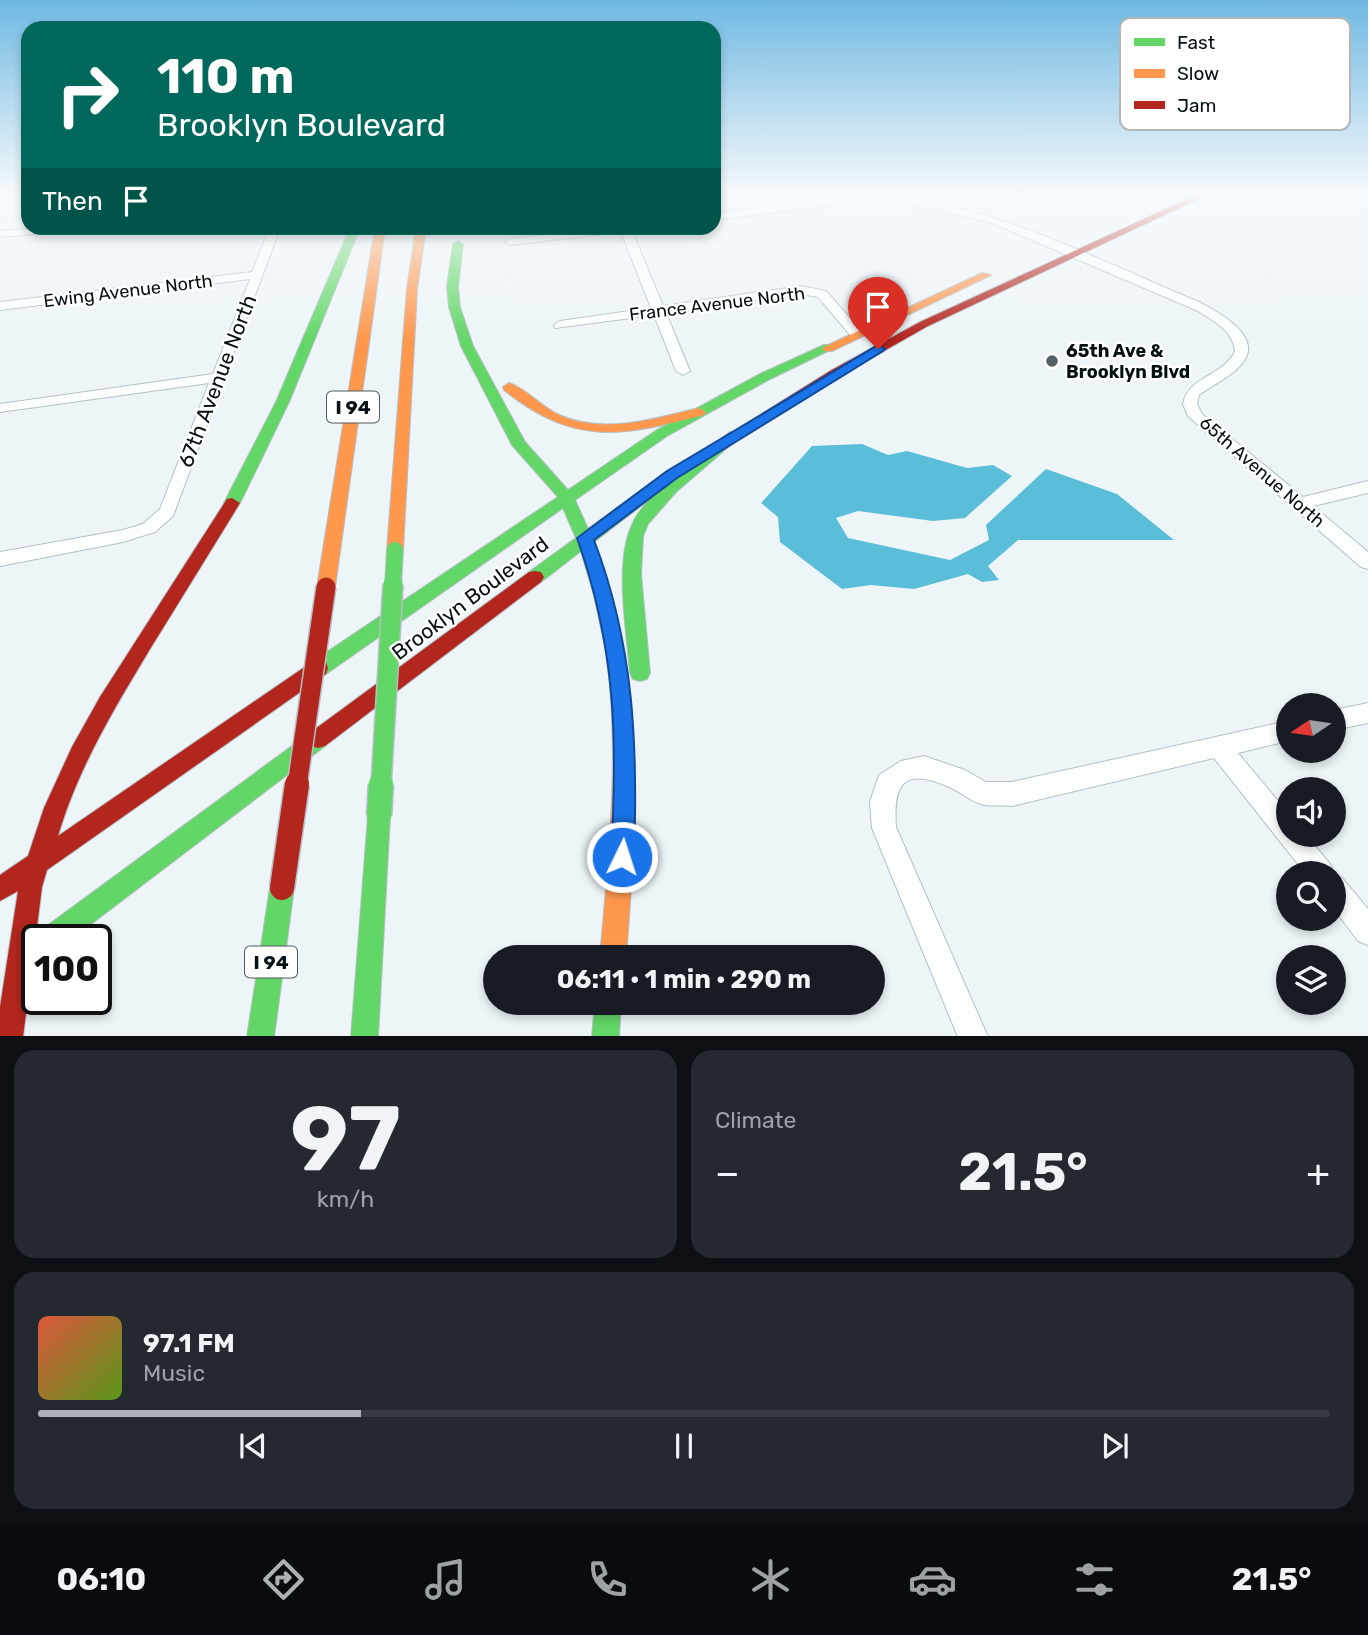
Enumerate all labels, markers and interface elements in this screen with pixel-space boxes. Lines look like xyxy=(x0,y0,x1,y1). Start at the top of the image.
legend xyxy=(1120,18,1350,130)
text: Fast xyxy=(1177,31,1216,54)
text: 110 m xyxy=(157,47,294,105)
icon: right xyxy=(42,49,133,140)
text: Slow xyxy=(1177,62,1219,85)
text: Jam xyxy=(1177,94,1216,117)
text: Brooklyn Boulevard xyxy=(157,106,446,144)
icon: arrive xyxy=(117,182,155,220)
text: Then xyxy=(42,186,103,217)
street label: Ewing Avenue North xyxy=(42,270,214,312)
pin xyxy=(848,277,908,349)
street label: France Avenue North xyxy=(628,282,806,326)
icon: arrive xyxy=(859,288,897,326)
street label: 67th Avenue North xyxy=(173,291,261,471)
place label: 65th Ave & Brooklyn Blvd xyxy=(1066,340,1190,383)
marker: 65th Ave & Brooklyn Blvd xyxy=(1044,353,1060,369)
road number: I 94 xyxy=(327,392,379,422)
street label: 65th Avenue North xyxy=(1195,412,1329,532)
street label: Brooklyn Boulevard xyxy=(387,531,553,665)
north arrow xyxy=(1276,693,1346,763)
map controls xyxy=(1276,693,1346,1015)
button: sound xyxy=(1276,777,1346,847)
position arrow xyxy=(585,820,659,894)
button: search xyxy=(1276,861,1346,931)
speed limit sign: 100 xyxy=(21,924,112,1015)
button: layers xyxy=(1276,945,1346,1015)
road number: I 94 xyxy=(245,946,297,978)
text: 06:11 · 1 min · 290 m xyxy=(557,964,811,995)
text: 97 xyxy=(290,1085,401,1193)
text: Climate xyxy=(715,1106,796,1134)
text: 21.5° xyxy=(958,1141,1088,1203)
text: − xyxy=(715,1150,740,1196)
text: + xyxy=(1306,1150,1330,1196)
text: km/h xyxy=(317,1185,374,1213)
text: 97.1 FM xyxy=(143,1328,235,1359)
text: Music xyxy=(143,1359,205,1387)
icon: previous xyxy=(234,1427,272,1465)
icon: pause xyxy=(665,1427,703,1465)
icon: next xyxy=(1096,1427,1134,1465)
icon: directions xyxy=(259,1555,308,1604)
icon: music xyxy=(421,1555,470,1604)
icon: phone xyxy=(583,1555,632,1604)
icon: climate xyxy=(746,1555,795,1604)
icon: car xyxy=(908,1555,957,1604)
icon: filters xyxy=(1070,1555,1119,1604)
text: 06:10 xyxy=(57,1560,146,1598)
text: 21.5° xyxy=(1232,1560,1311,1598)

